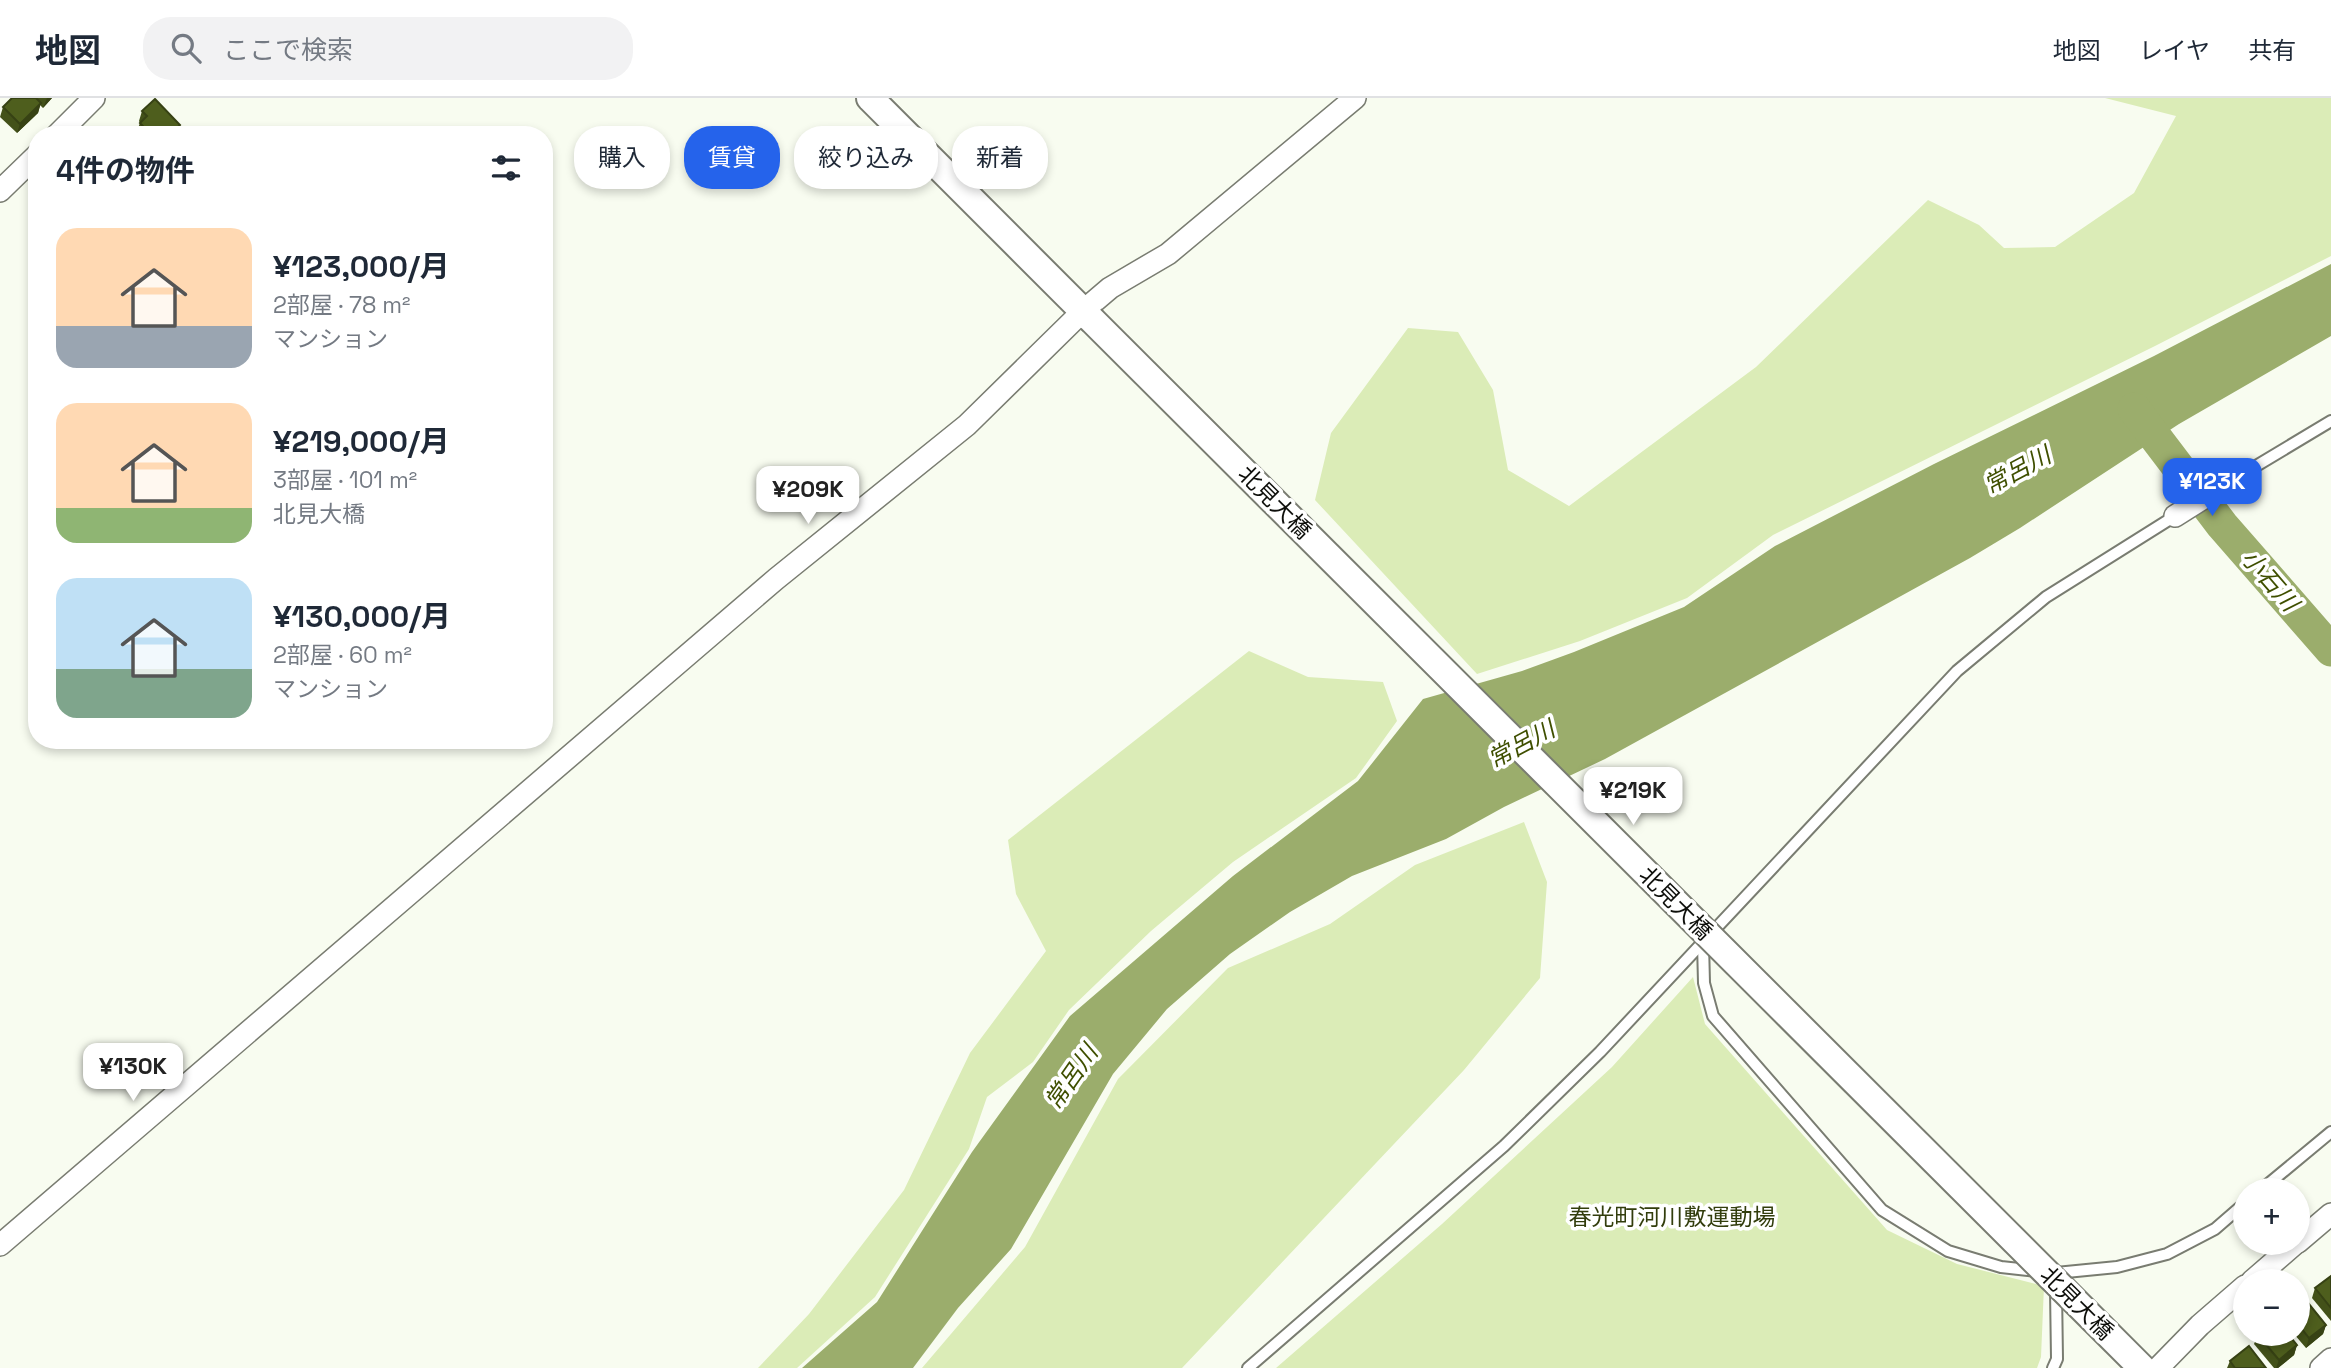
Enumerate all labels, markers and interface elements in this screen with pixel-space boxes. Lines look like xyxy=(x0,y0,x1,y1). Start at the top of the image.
search box xyxy=(143,17,633,80)
icon: search xyxy=(167,29,205,67)
text: 地図 xyxy=(35,30,101,72)
text: ここで検索 xyxy=(223,33,353,67)
text: 地図 xyxy=(2053,35,2101,66)
text: レイヤ xyxy=(2139,35,2210,66)
text: 共有 xyxy=(2248,35,2296,66)
chip: 購入 xyxy=(574,126,670,189)
chip: 賃貸 xyxy=(684,126,780,189)
chip: 絞り込み xyxy=(794,126,938,189)
chip: 新着 xyxy=(952,126,1048,189)
icon: filters xyxy=(487,149,525,187)
text: 4件の物件 xyxy=(56,151,195,190)
text: ¥123,000/月 xyxy=(273,247,450,286)
icon: home xyxy=(112,256,196,340)
text: 2部屋 · 78 m² xyxy=(273,290,410,320)
text: マンション xyxy=(273,324,388,354)
text: ¥219,000/月 xyxy=(273,422,450,461)
icon: home xyxy=(112,431,196,515)
water label: 常呂川 xyxy=(1978,438,2059,501)
pin: ¥123K xyxy=(2163,458,2261,518)
street label: 北見大橋 xyxy=(1232,459,1318,545)
text: 3部屋 · 101 m² xyxy=(273,465,417,495)
pin: ¥209K xyxy=(759,466,857,526)
text: ¥123K xyxy=(2179,466,2245,496)
text: ¥209K xyxy=(772,474,844,504)
text: 北見大橋 xyxy=(273,499,365,529)
water label: 小石川 xyxy=(2235,543,2307,620)
text: ¥130,000/月 xyxy=(273,597,451,636)
icon: home xyxy=(112,606,196,690)
text: 2部屋 · 60 m² xyxy=(273,640,412,670)
text: マンション xyxy=(273,674,388,704)
water label: 常呂川 xyxy=(1482,712,1563,775)
pin: ¥219K xyxy=(1584,768,1682,827)
text: ¥219K xyxy=(1600,775,1666,805)
street label: 北見大橋 xyxy=(1633,860,1719,946)
water label: 常呂川 xyxy=(1038,1036,1106,1115)
pin: ¥130K xyxy=(84,1044,182,1103)
text: ¥130K xyxy=(99,1051,167,1081)
map controls xyxy=(2233,1178,2310,1346)
button: + xyxy=(2233,1178,2310,1255)
park label: 春光町河川敷運動場 xyxy=(1569,1202,1776,1232)
street label: 北見大橋 xyxy=(2034,1260,2120,1346)
button: − xyxy=(2233,1269,2310,1346)

